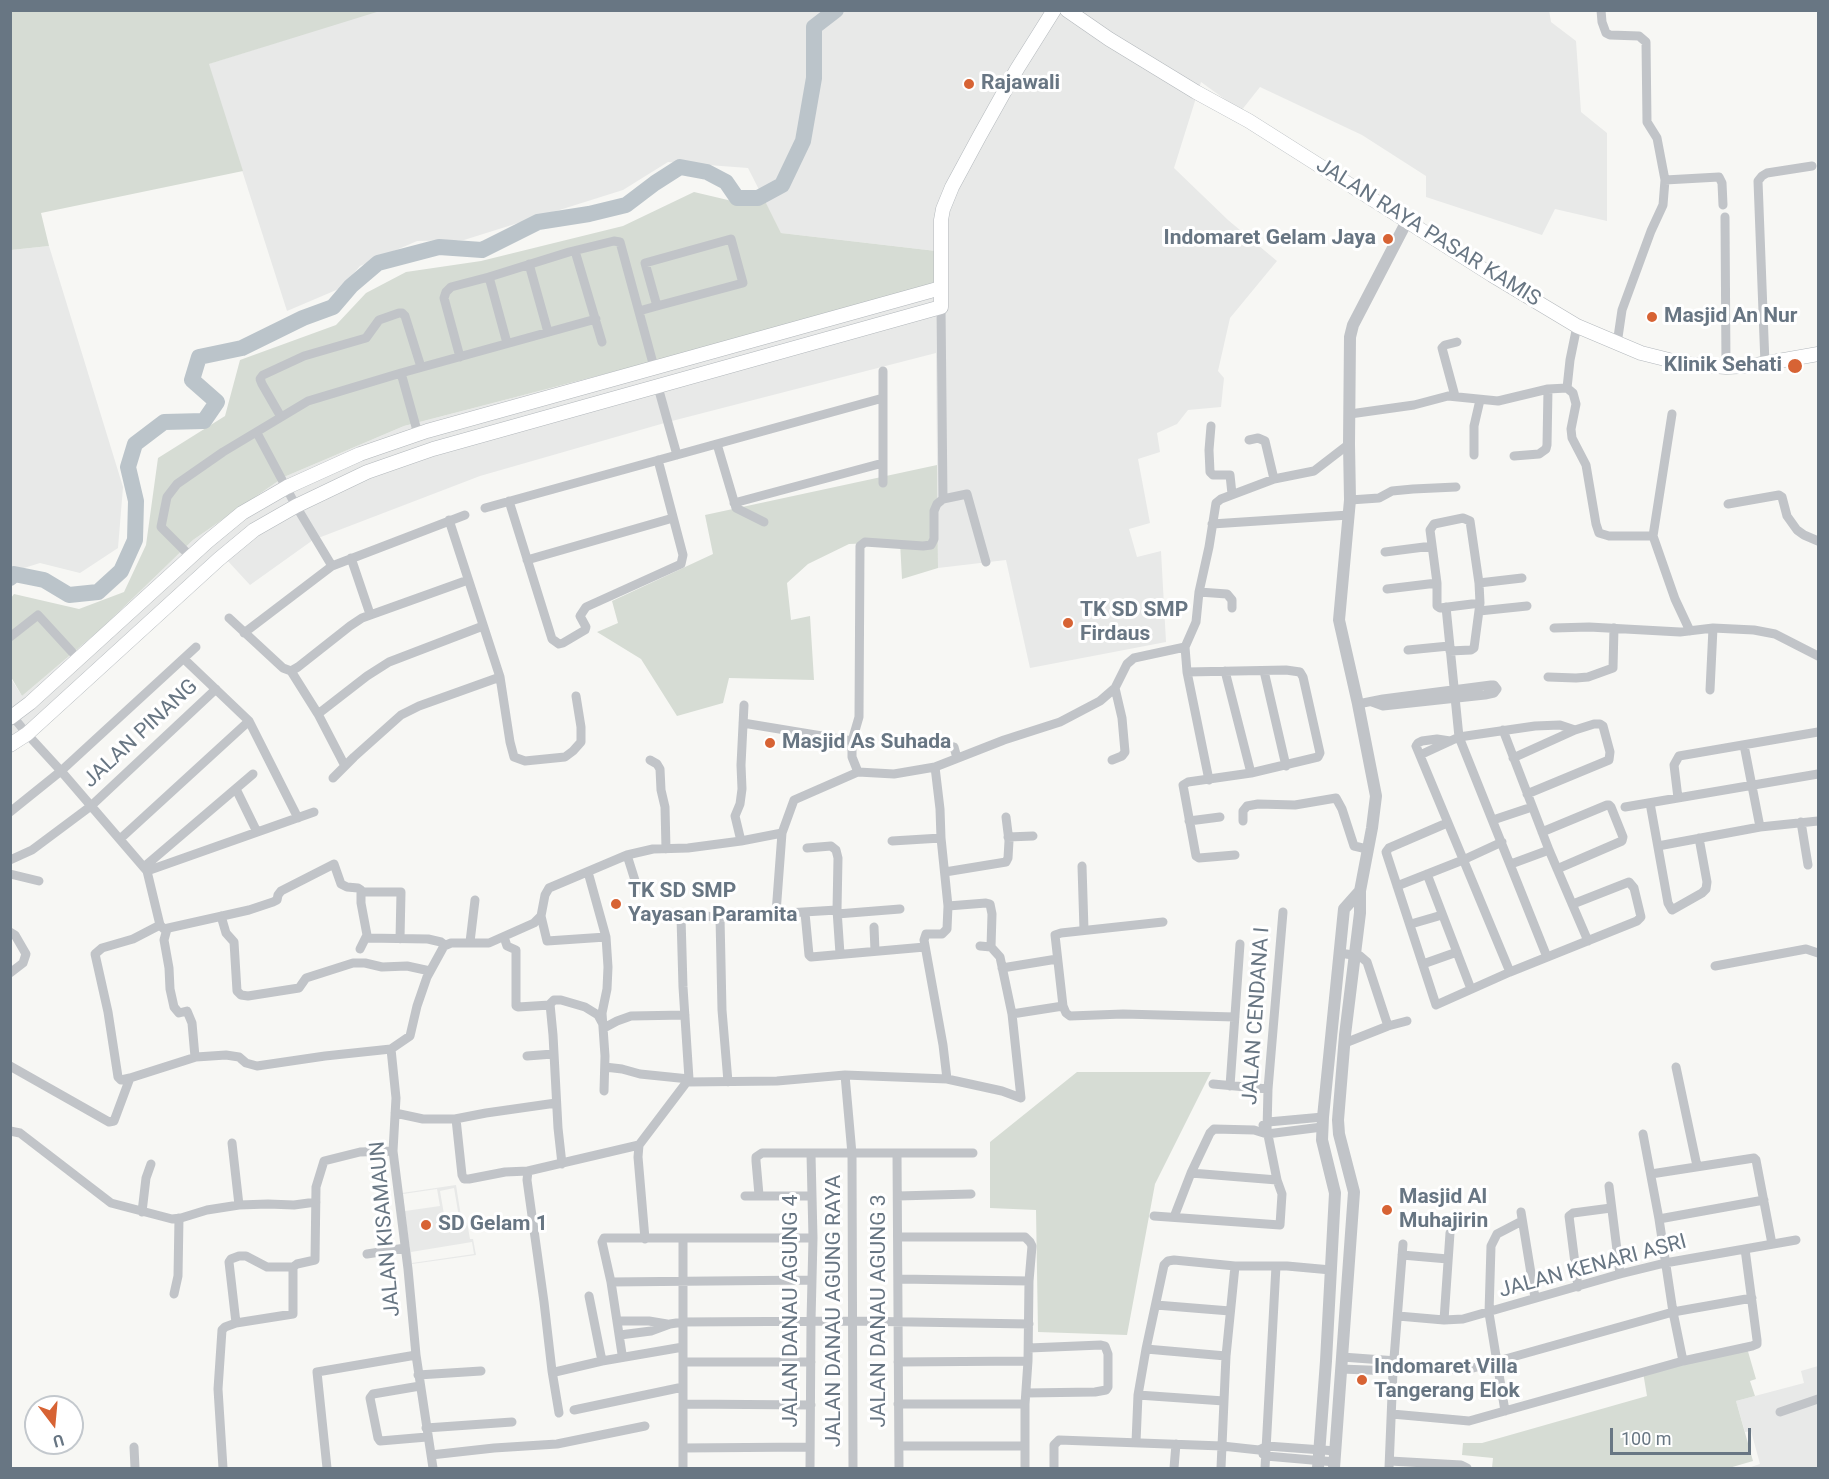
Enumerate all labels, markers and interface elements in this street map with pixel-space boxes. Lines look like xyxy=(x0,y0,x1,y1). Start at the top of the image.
place label: Rajawali xyxy=(981,71,1060,97)
marker: Rajawali xyxy=(962,77,976,91)
street label: JALAN RAYA PASAR KAMIS xyxy=(1311,153,1545,313)
place label: Indomaret Gelam Jaya xyxy=(1163,226,1376,252)
marker: Indomaret Gelam Jaya xyxy=(1381,232,1395,246)
place label: Masjid An Nur xyxy=(1664,304,1798,330)
marker: Masjid An Nur xyxy=(1645,310,1659,324)
place label: Klinik Sehati xyxy=(1664,353,1782,379)
marker: Klinik Sehati xyxy=(1786,357,1804,375)
place label: TK SD SMP Firdaus xyxy=(1080,598,1188,648)
marker: TK SD SMP Firdaus xyxy=(1061,616,1075,630)
street label: JALAN PINANG xyxy=(78,674,204,794)
place label: Masjid As Suhada xyxy=(782,730,951,756)
marker: Masjid As Suhada xyxy=(763,736,777,750)
place label: TK SD SMP Yayasan Paramita xyxy=(628,879,797,929)
marker: TK SD SMP Yayasan Paramita xyxy=(609,897,623,911)
street label: JALAN CENDANA I xyxy=(1238,926,1276,1106)
street label: JALAN KISAMAUN xyxy=(366,1140,406,1318)
street label: JALAN DANAU AGUNG RAYA xyxy=(822,1175,848,1447)
place label: Masjid Al Muhajirin xyxy=(1399,1185,1488,1235)
street label: JALAN DANAU AGUNG 4 xyxy=(779,1194,805,1428)
street label: JALAN DANAU AGUNG 3 xyxy=(867,1194,893,1428)
marker: Masjid Al Muhajirin xyxy=(1380,1203,1394,1217)
place label: SD Gelam 1 xyxy=(438,1212,548,1238)
marker: SD Gelam 1 xyxy=(419,1218,433,1232)
street label: JALAN KENARI ASRI xyxy=(1496,1230,1690,1304)
place label: Indomaret Villa Tangerang Elok xyxy=(1374,1355,1520,1405)
marker: Indomaret Villa Tangerang Elok xyxy=(1355,1373,1369,1387)
north arrow xyxy=(24,1395,84,1455)
scale bar xyxy=(1613,1416,1754,1454)
text: 100 m xyxy=(1621,1428,1672,1449)
text: U xyxy=(51,1430,66,1451)

